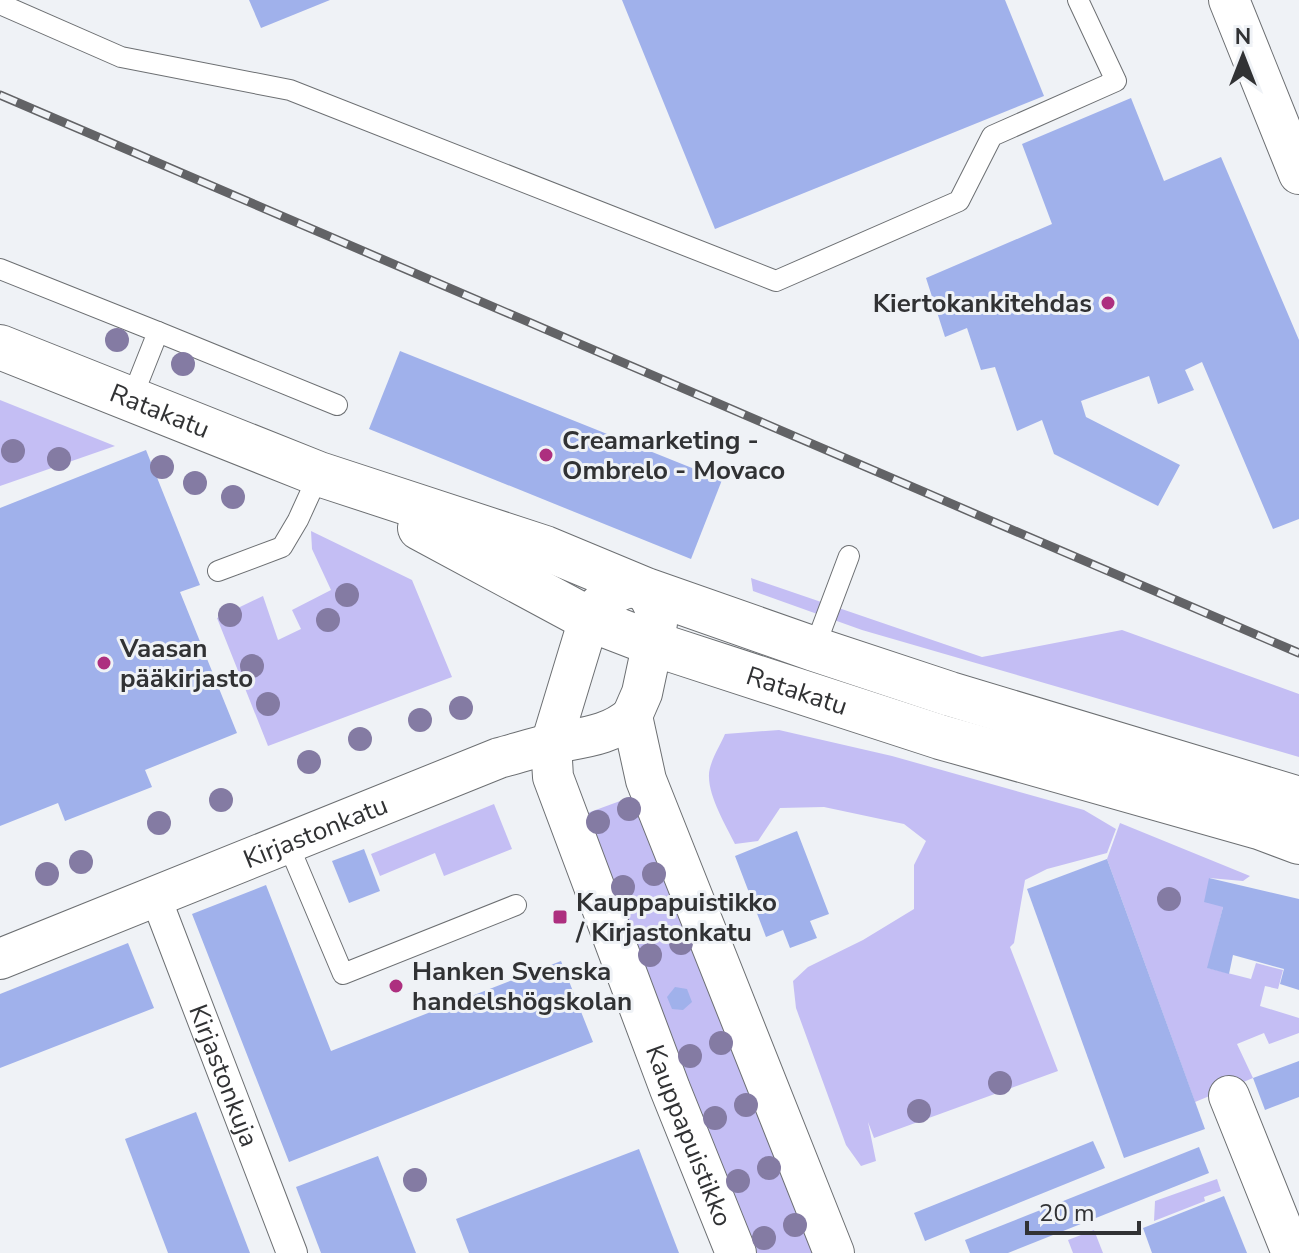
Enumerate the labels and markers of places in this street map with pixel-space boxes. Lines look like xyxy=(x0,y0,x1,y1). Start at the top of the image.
place label: Kiertokankitehdas xyxy=(873,286,1092,321)
marker: Kiertokankitehdas xyxy=(1099,294,1117,312)
place label: Creamarketing - Ombrelo - Movaco xyxy=(562,423,785,488)
marker: Creamarketing - Ombrelo - Movaco xyxy=(537,446,555,464)
place label: Vaasan pääkirjasto xyxy=(119,631,253,696)
marker: Vaasan pääkirjasto xyxy=(95,654,113,672)
place label: Kauppapuistikko / Kirjastonkatu xyxy=(575,885,777,950)
marker: Kauppapuistikko / Kirjastonkatu xyxy=(551,908,569,926)
place label: Hanken Svenska handelshögskolan xyxy=(412,954,632,1019)
marker: Hanken Svenska handelshögskolan xyxy=(387,977,405,995)

